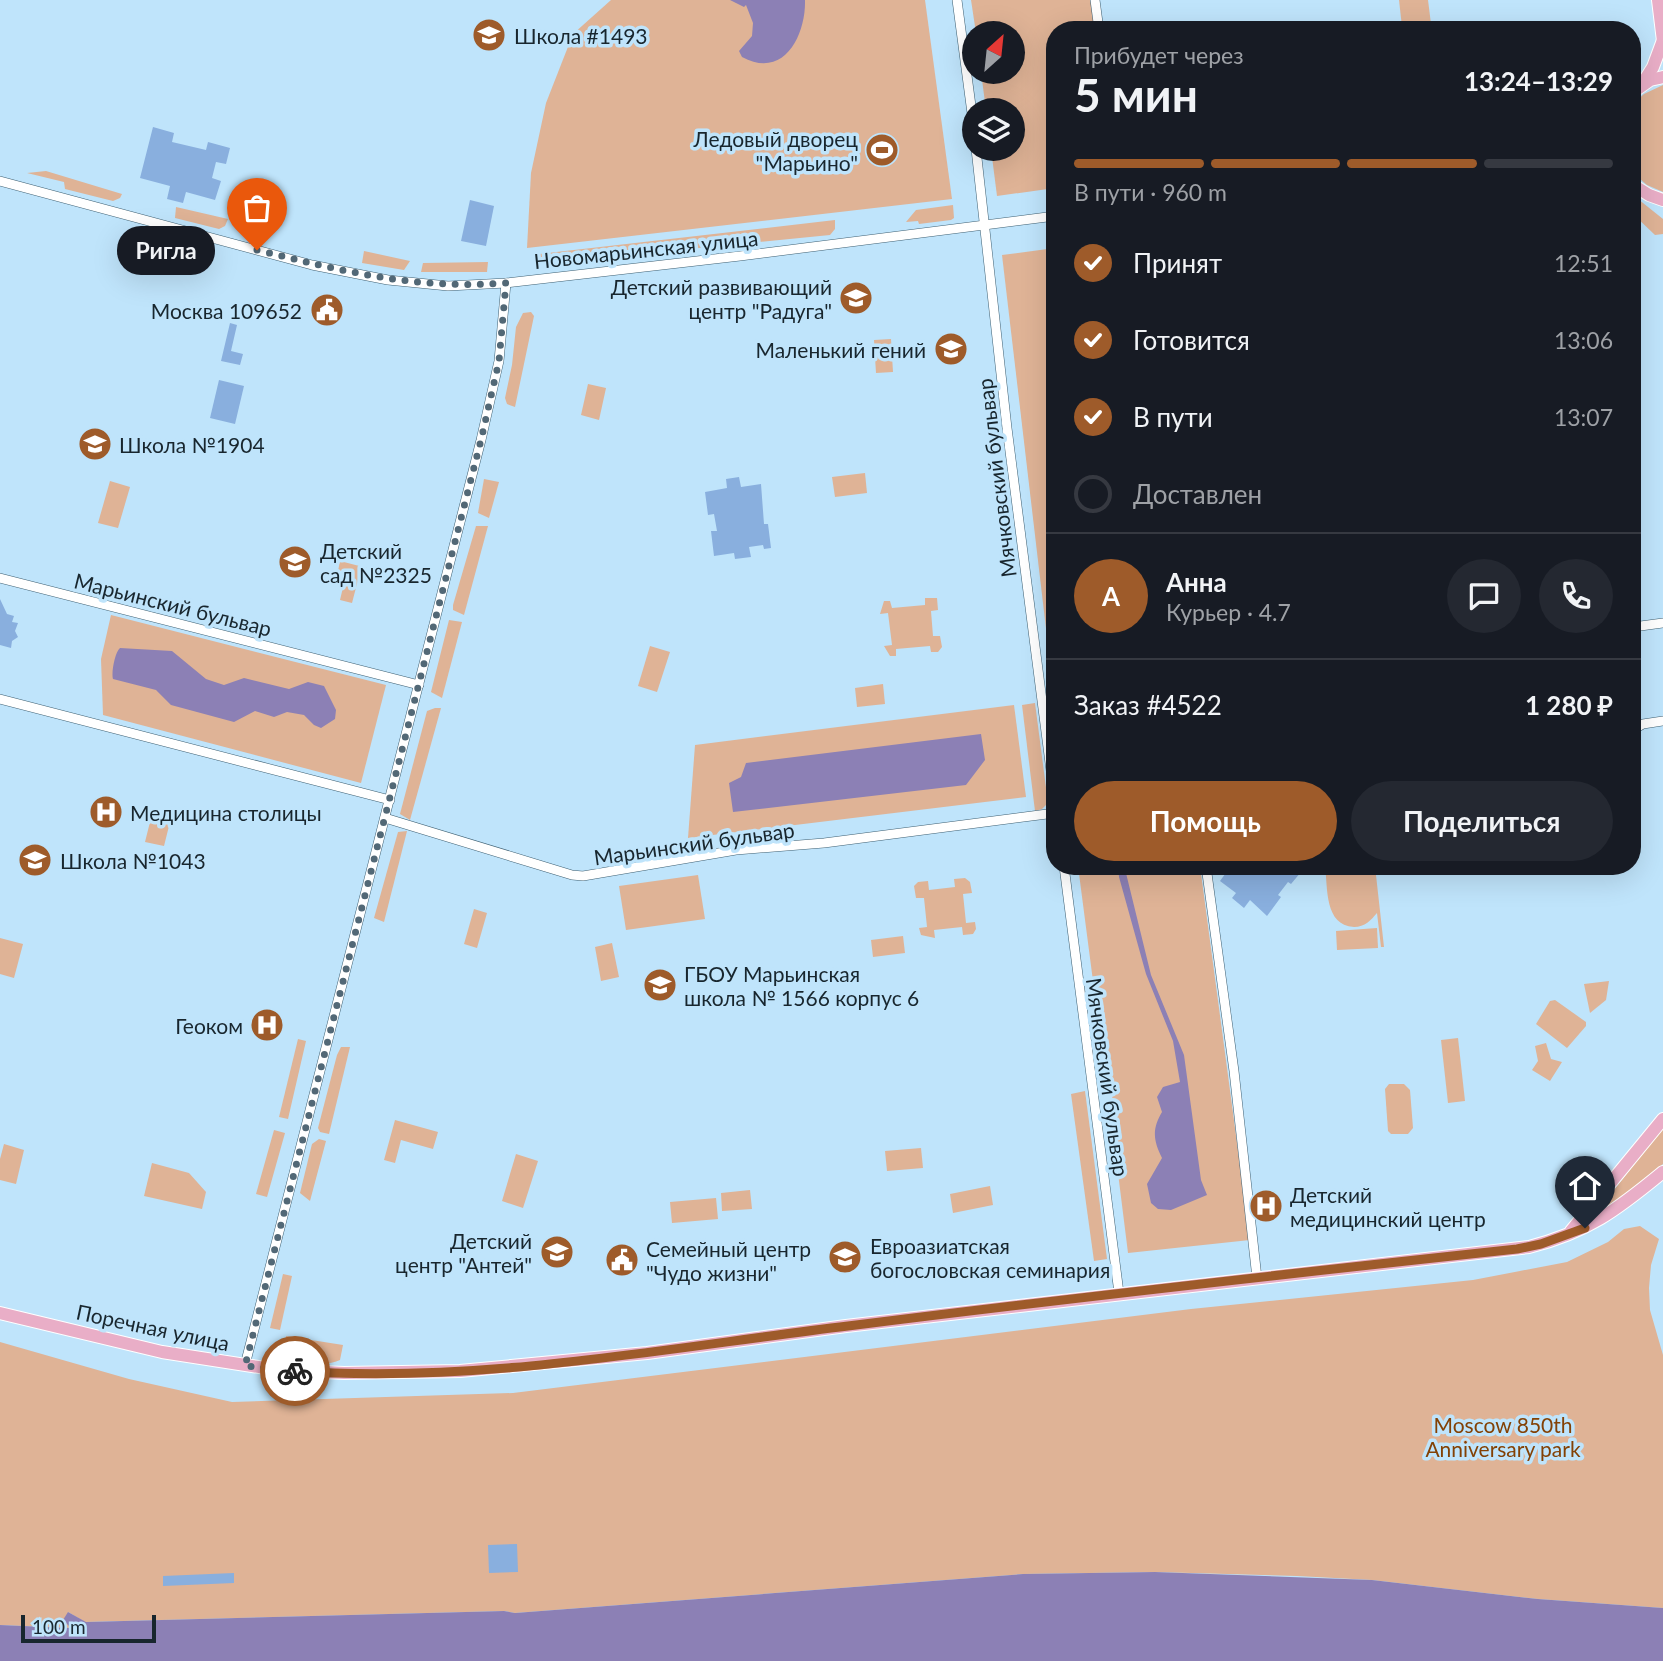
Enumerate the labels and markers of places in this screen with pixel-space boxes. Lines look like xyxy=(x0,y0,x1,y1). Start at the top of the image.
school or university icon: Школа #1493 xyxy=(470,16,508,54)
place label: Школа #1493 xyxy=(514,23,648,48)
place label: Ледовый дворец "Марьино" xyxy=(692,126,858,175)
sports icon: Ледовый дворец "Марьино" xyxy=(863,131,901,169)
pin xyxy=(227,178,287,250)
callout: Ригла xyxy=(117,226,215,274)
place label: Детский развивающий центр "Радуга" xyxy=(611,274,832,323)
school or university icon: Детский развивающий центр "Радуга" xyxy=(837,279,875,317)
public building icon: Москва 109652 xyxy=(308,291,346,329)
place label: Москва 109652 xyxy=(151,298,302,323)
school or university icon: Маленький гений xyxy=(932,330,970,368)
place label: Маленький гений xyxy=(755,337,926,362)
school or university icon: Школа №1904 xyxy=(76,425,114,463)
place label: Школа №1904 xyxy=(119,432,265,457)
place label: Детский сад №2325 xyxy=(320,538,432,587)
school or university icon: Детский сад №2325 xyxy=(276,543,314,581)
hospital icon: Медицина столицы xyxy=(87,793,125,831)
place label: Медицина столицы xyxy=(130,800,322,825)
school or university icon: Школа №1043 xyxy=(16,841,54,879)
place label: Школа №1043 xyxy=(60,848,206,873)
place label: ГБОУ Марьинская школа № 1566 корпус 6 xyxy=(684,961,919,1010)
school or university icon: ГБОУ Марьинская школа № 1566 корпус 6 xyxy=(641,966,679,1004)
hospital icon: Геоком xyxy=(248,1006,286,1044)
place label: Геоком xyxy=(175,1013,243,1038)
pin xyxy=(1555,1156,1615,1228)
place label: Детский медицинский центр xyxy=(1290,1182,1486,1231)
hospital icon: Детский медицинский центр xyxy=(1247,1187,1285,1225)
place label: Детский центр "Антей" xyxy=(395,1228,532,1277)
school or university icon: Детский центр "Антей" xyxy=(538,1233,576,1271)
place label: Евроазиатская богословская семинария xyxy=(870,1233,1110,1282)
place label: Семейный центр "Чудо жизни" xyxy=(646,1236,811,1285)
school or university icon: Евроазиатская богословская семинария xyxy=(826,1238,864,1276)
public building icon: Семейный центр "Чудо жизни" xyxy=(603,1241,641,1279)

